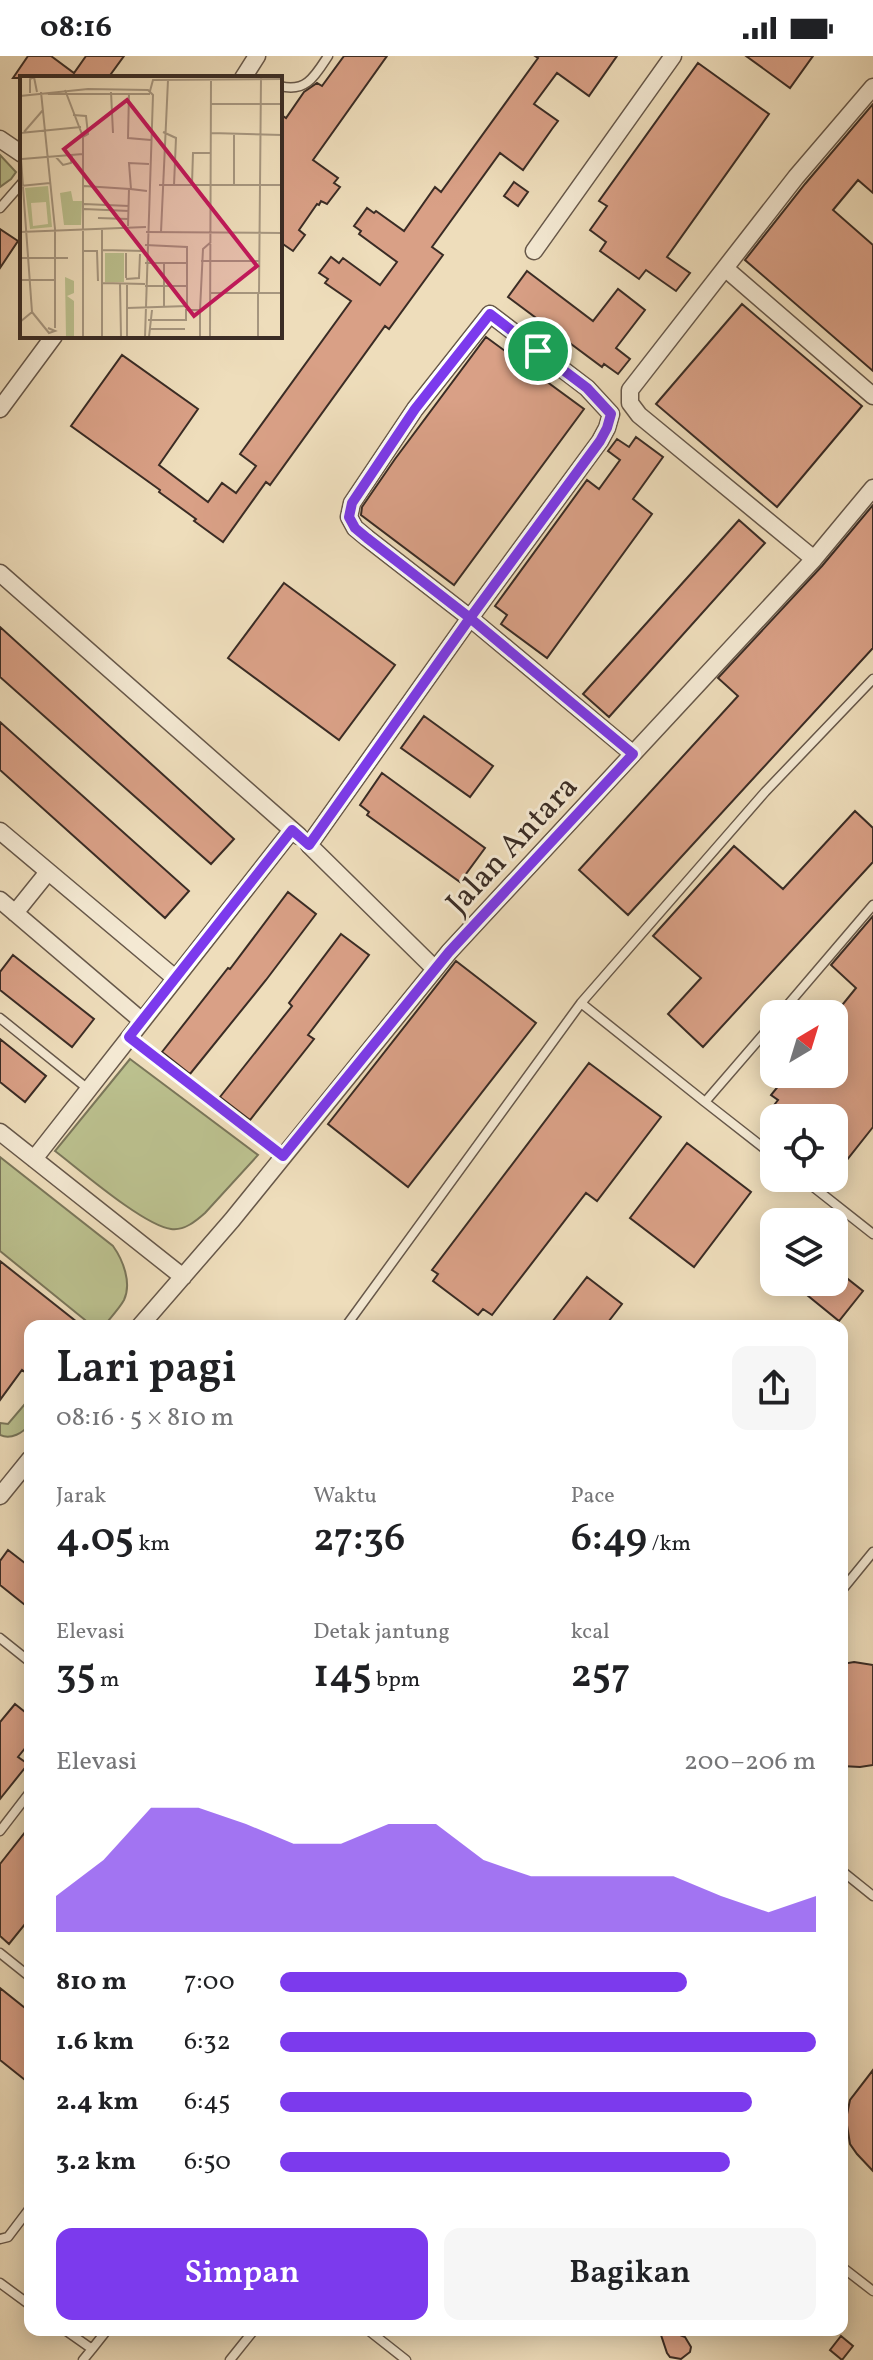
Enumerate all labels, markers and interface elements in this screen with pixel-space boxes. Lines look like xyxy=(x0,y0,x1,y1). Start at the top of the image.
text: 08:16 xyxy=(40,7,112,49)
inset map xyxy=(20,76,282,338)
pin xyxy=(504,317,572,385)
icon: arrive xyxy=(516,329,560,373)
street label: Jalan Antara xyxy=(437,767,589,925)
north arrow xyxy=(760,1000,848,1088)
map controls xyxy=(760,1000,848,1296)
button: locate xyxy=(760,1104,848,1192)
button: layers xyxy=(760,1208,848,1296)
text: Lari pagi xyxy=(56,1339,237,1400)
button: share xyxy=(732,1346,816,1430)
text: 08:16 · 5 × 810 m xyxy=(56,1400,234,1436)
text: Jarak xyxy=(56,1481,106,1512)
text: Waktu xyxy=(313,1481,377,1512)
text: Pace xyxy=(571,1481,615,1512)
text: 4.05 xyxy=(56,1512,134,1568)
text: 27:36 xyxy=(313,1512,405,1568)
text: 6:49 xyxy=(571,1512,647,1568)
text: km xyxy=(134,1529,170,1560)
text: /km xyxy=(647,1529,691,1560)
text: Elevasi xyxy=(56,1617,125,1648)
text: Detak jantung xyxy=(313,1617,450,1648)
text: kcal xyxy=(571,1617,610,1648)
text: 35 xyxy=(56,1648,96,1704)
text: 145 xyxy=(313,1648,372,1704)
text: 257 xyxy=(571,1648,630,1704)
text: m xyxy=(96,1665,120,1696)
text: bpm xyxy=(372,1665,420,1696)
text: Elevasi xyxy=(56,1744,137,1780)
text: 200–206 m xyxy=(684,1744,816,1780)
text: 810 m xyxy=(56,1964,127,2000)
text: 7:00 xyxy=(184,1964,235,2000)
text: 1.6 km xyxy=(56,2024,134,2060)
text: 6:32 xyxy=(184,2024,231,2060)
text: 2.4 km xyxy=(56,2084,139,2120)
text: 6:45 xyxy=(184,2084,231,2120)
text: 3.2 km xyxy=(56,2144,136,2180)
text: 6:50 xyxy=(184,2144,231,2180)
button: Simpan xyxy=(56,2228,428,2320)
button: Bagikan xyxy=(444,2228,816,2320)

